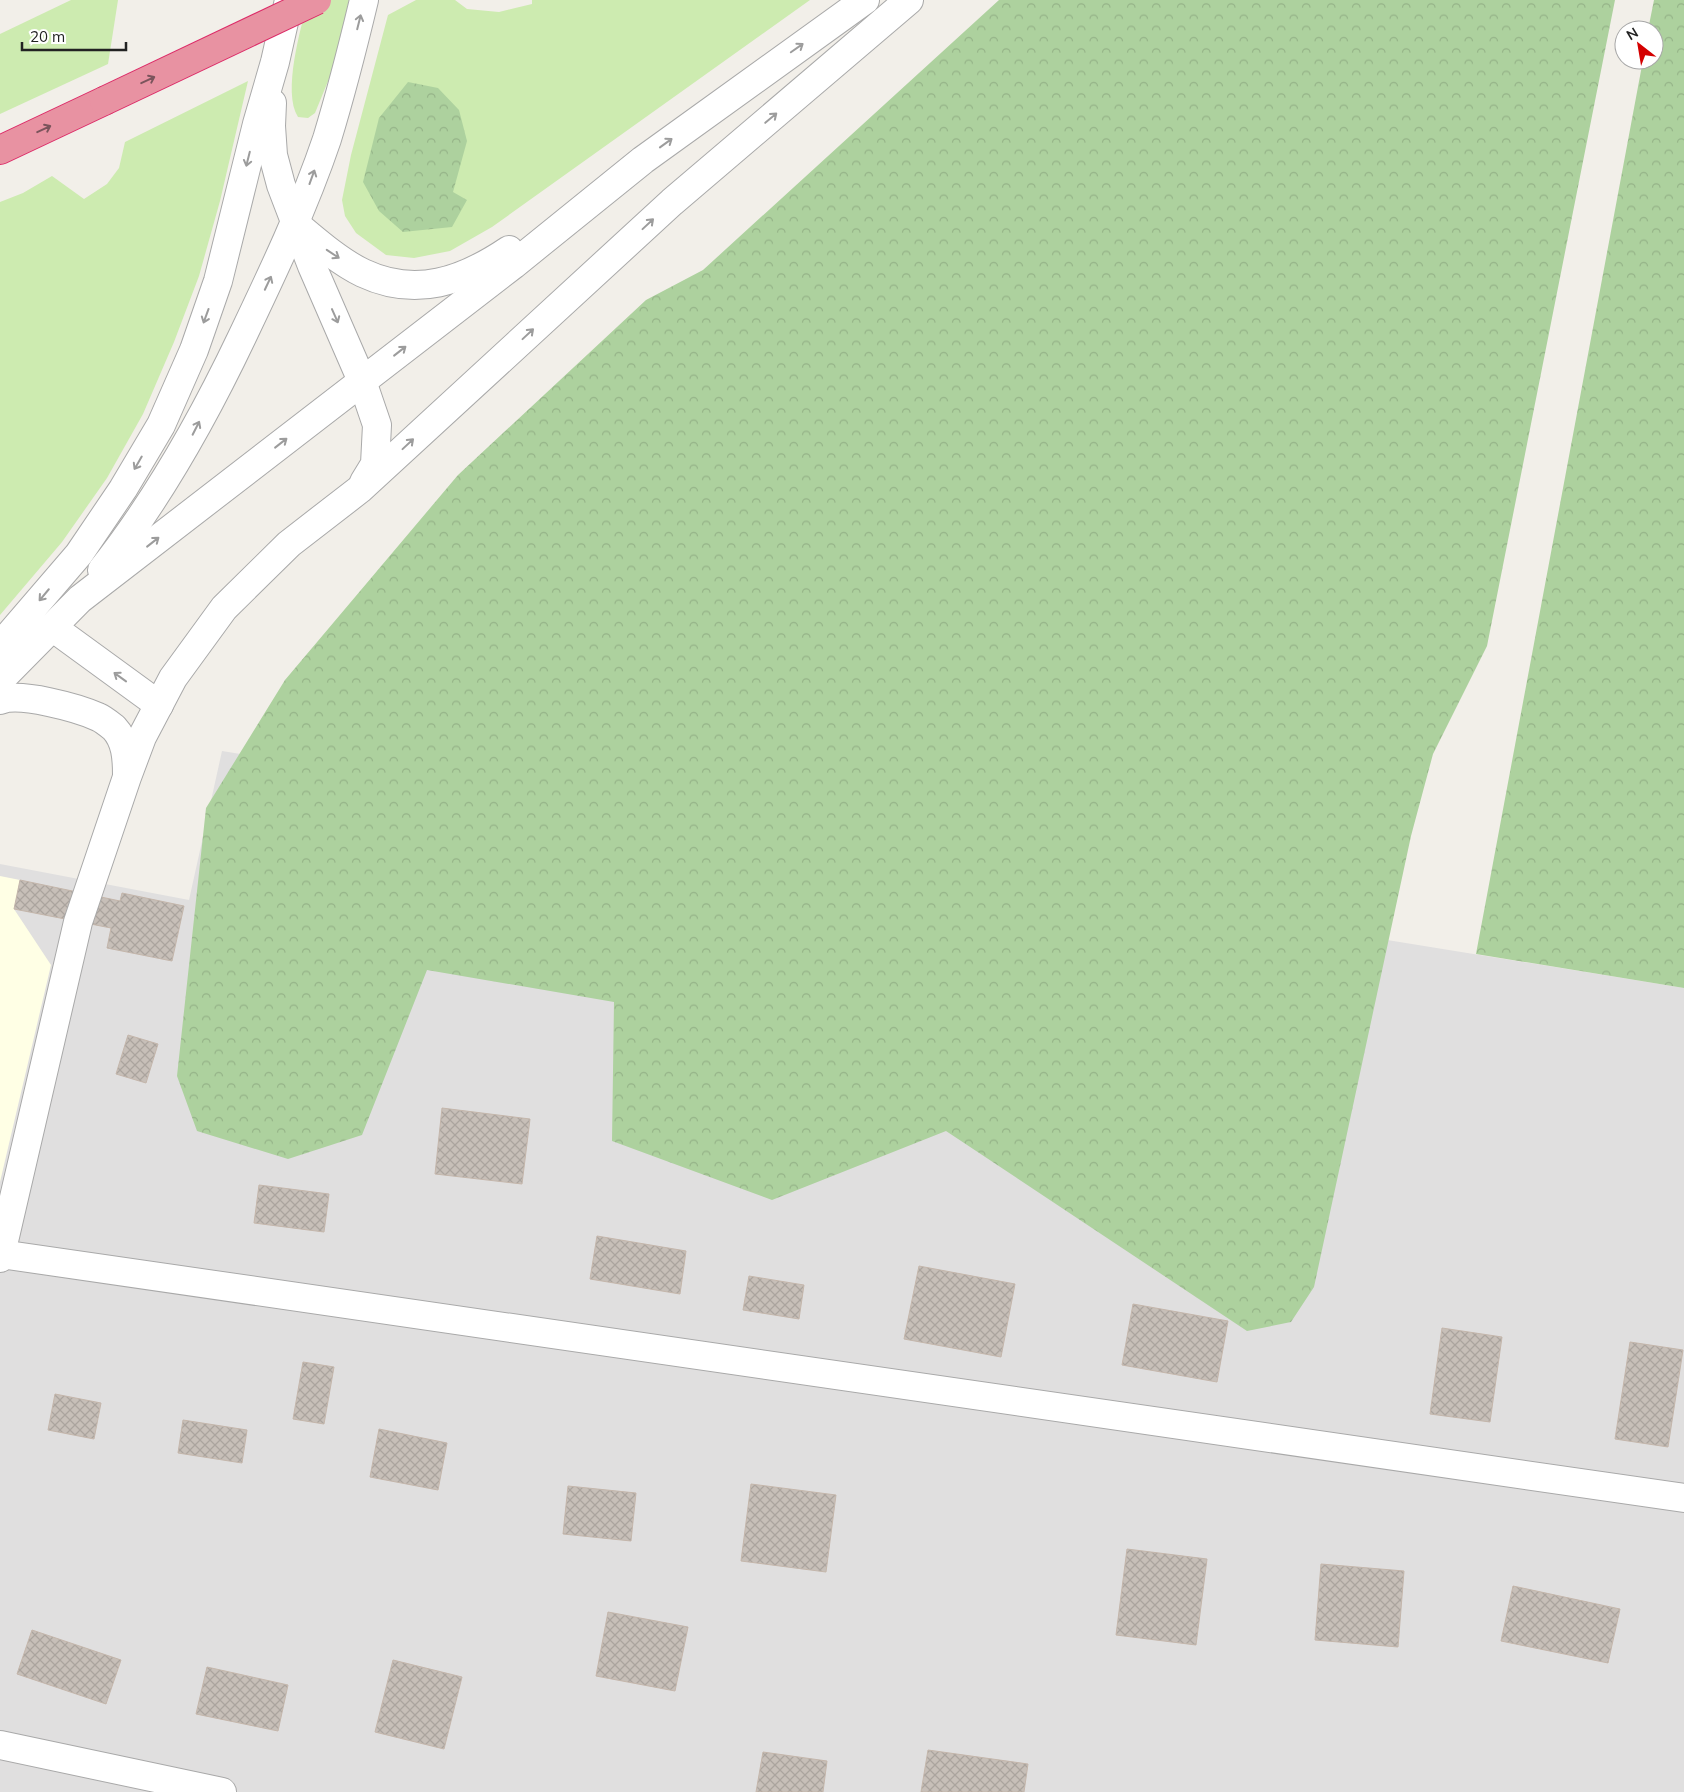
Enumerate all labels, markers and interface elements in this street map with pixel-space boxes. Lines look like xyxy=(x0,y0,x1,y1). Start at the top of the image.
one-way arrow xyxy=(355,14,364,30)
scale bar xyxy=(22,20,126,52)
north arrow xyxy=(1614,20,1664,70)
text: N xyxy=(1623,23,1641,44)
text: 20 m xyxy=(30,27,65,46)
one-way arrow xyxy=(790,43,804,53)
one-way arrow xyxy=(140,75,155,84)
one-way arrow xyxy=(764,112,777,123)
one-way arrow xyxy=(36,124,51,133)
one-way arrow xyxy=(659,138,673,148)
one-way arrow xyxy=(243,151,252,167)
one-way arrow xyxy=(308,170,317,185)
one-way arrow xyxy=(641,218,654,230)
one-way arrow xyxy=(326,248,340,259)
one-way arrow xyxy=(263,276,273,291)
one-way arrow xyxy=(201,308,210,323)
one-way arrow xyxy=(330,308,340,323)
one-way arrow xyxy=(522,328,534,340)
one-way arrow xyxy=(393,346,406,357)
one-way arrow xyxy=(191,421,201,436)
one-way arrow xyxy=(274,438,288,448)
one-way arrow xyxy=(402,438,415,450)
one-way arrow xyxy=(132,456,142,470)
one-way arrow xyxy=(146,537,159,548)
one-way arrow xyxy=(38,589,49,602)
one-way arrow xyxy=(114,671,127,682)

